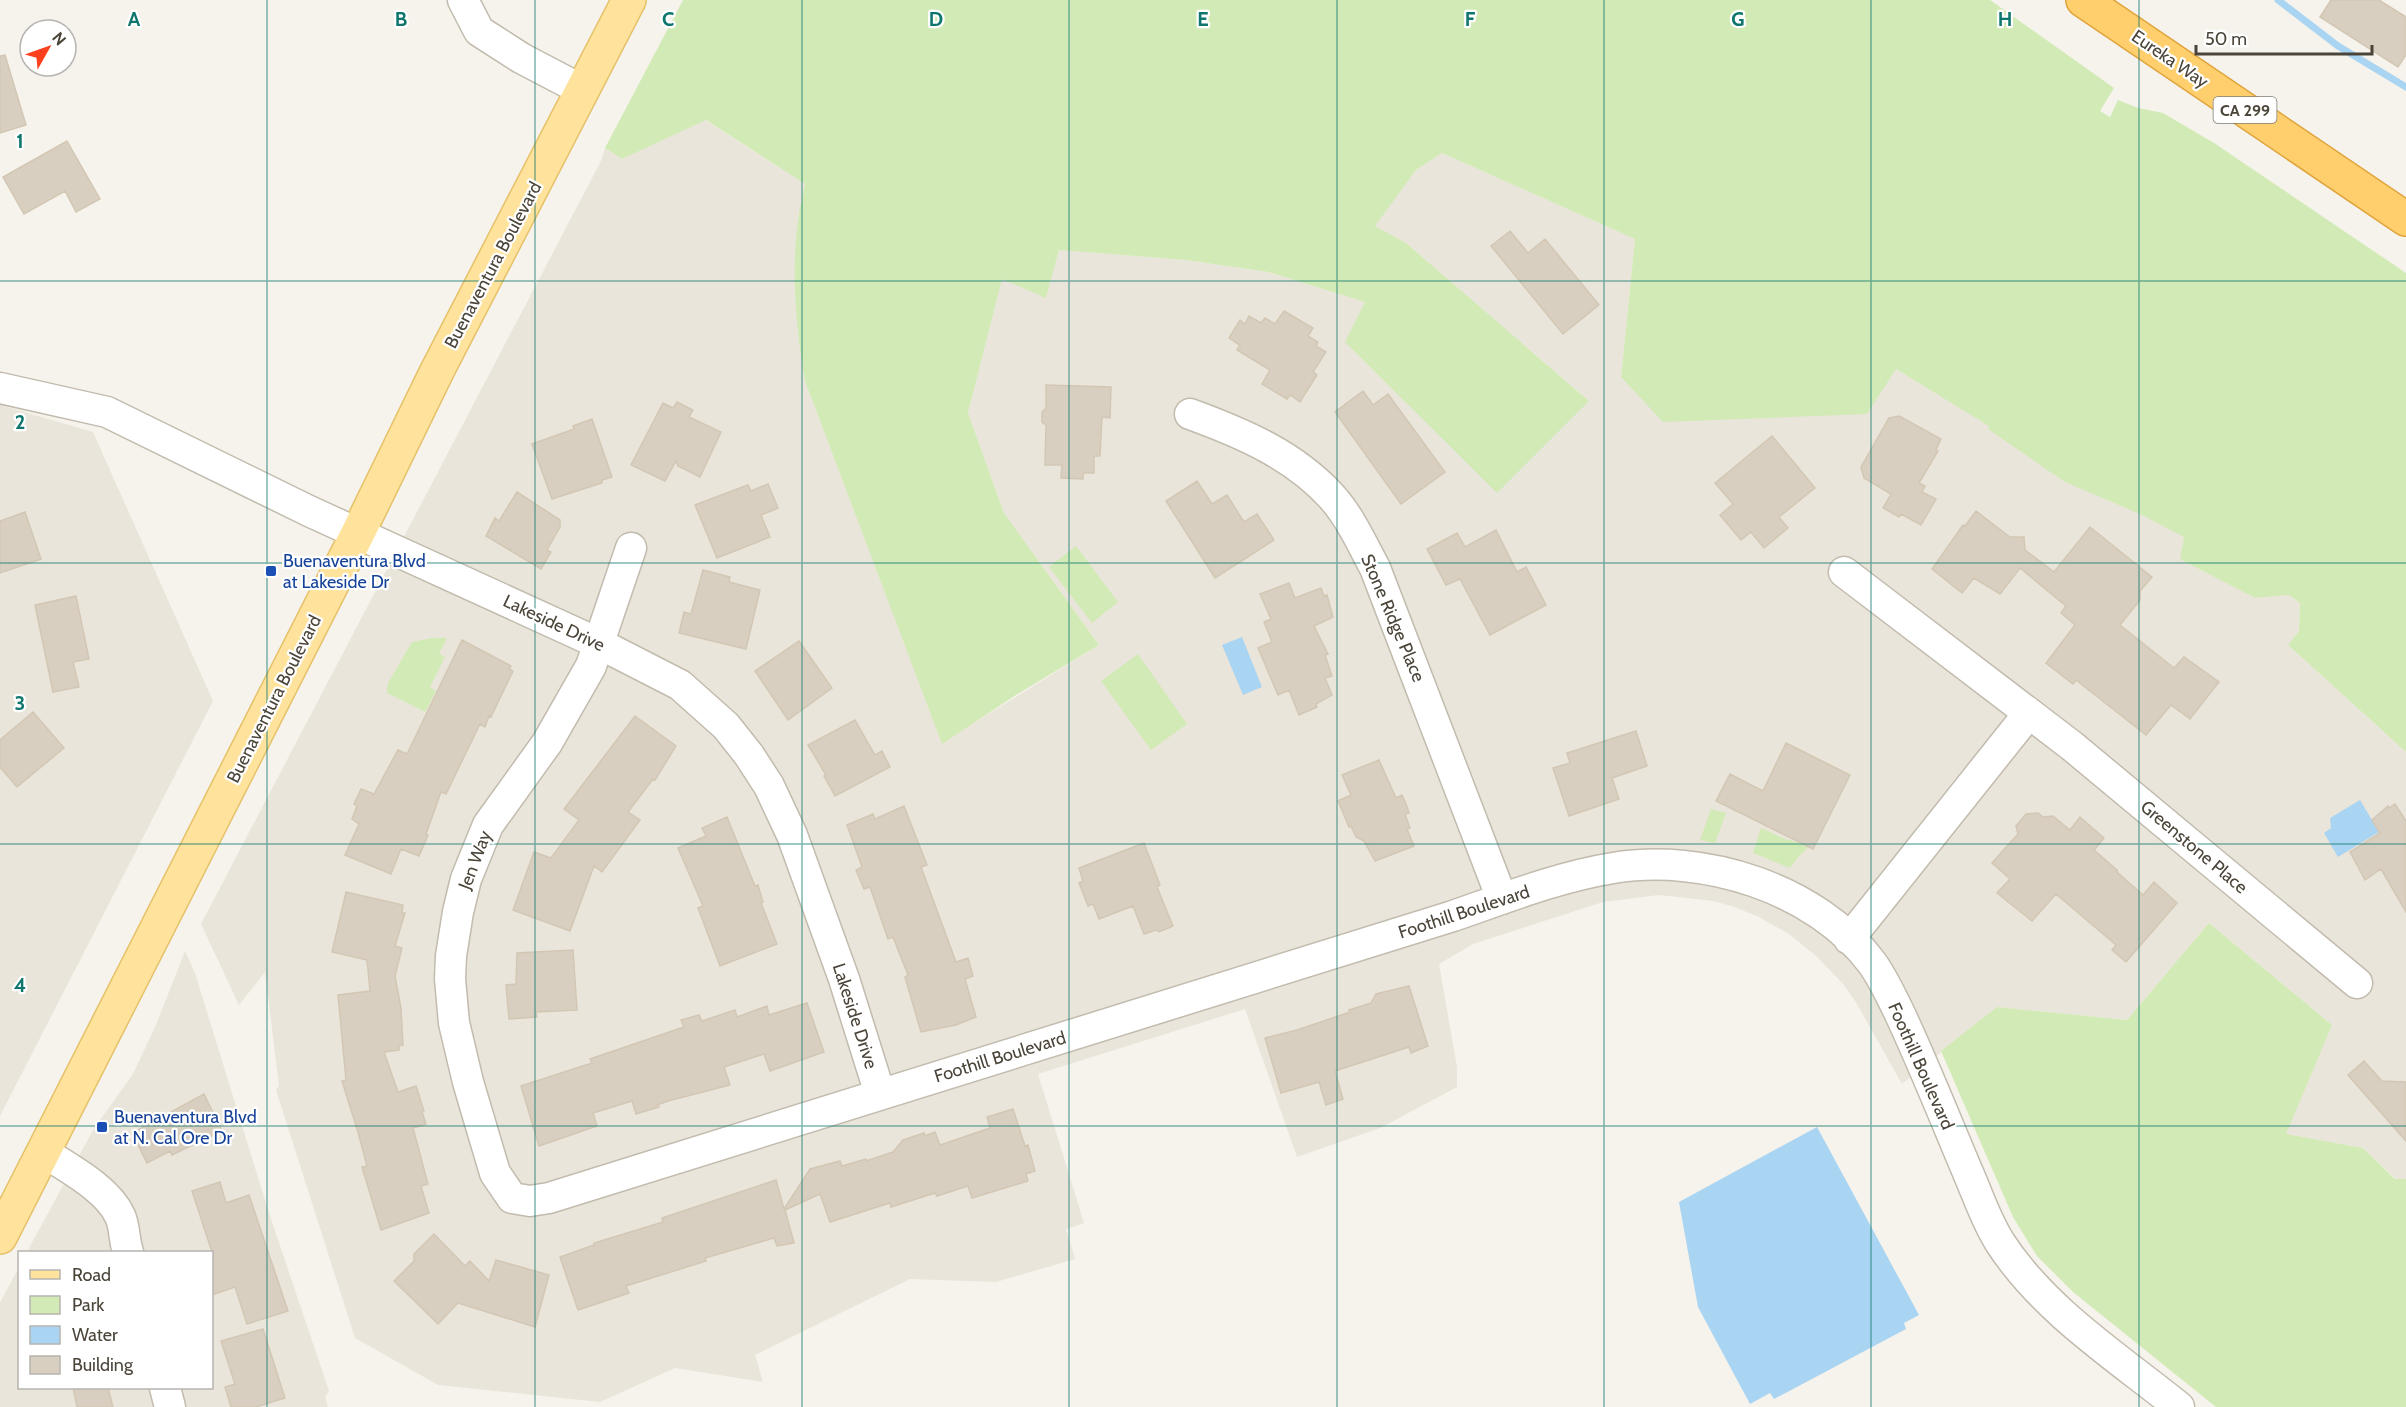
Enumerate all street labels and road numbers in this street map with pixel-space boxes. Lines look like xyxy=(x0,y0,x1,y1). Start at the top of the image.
street label: Eureka Way xyxy=(2127,25,2213,93)
road number: CA 299 xyxy=(2214,97,2276,123)
street label: Buenaventura Boulevard xyxy=(440,178,546,352)
street label: Stone Ridge Place xyxy=(1356,551,1430,685)
street label: Lakeside Drive xyxy=(500,590,608,656)
street label: Buenaventura Boulevard xyxy=(222,611,326,787)
street label: Greenstone Place xyxy=(2136,796,2252,898)
street label: Jen Way xyxy=(453,827,496,894)
street label: Foothill Boulevard xyxy=(1396,880,1532,944)
street label: Lakeside Drive xyxy=(828,961,882,1071)
street label: Foothill Boulevard xyxy=(1883,999,1959,1133)
street label: Foothill Boulevard xyxy=(931,1026,1069,1088)

